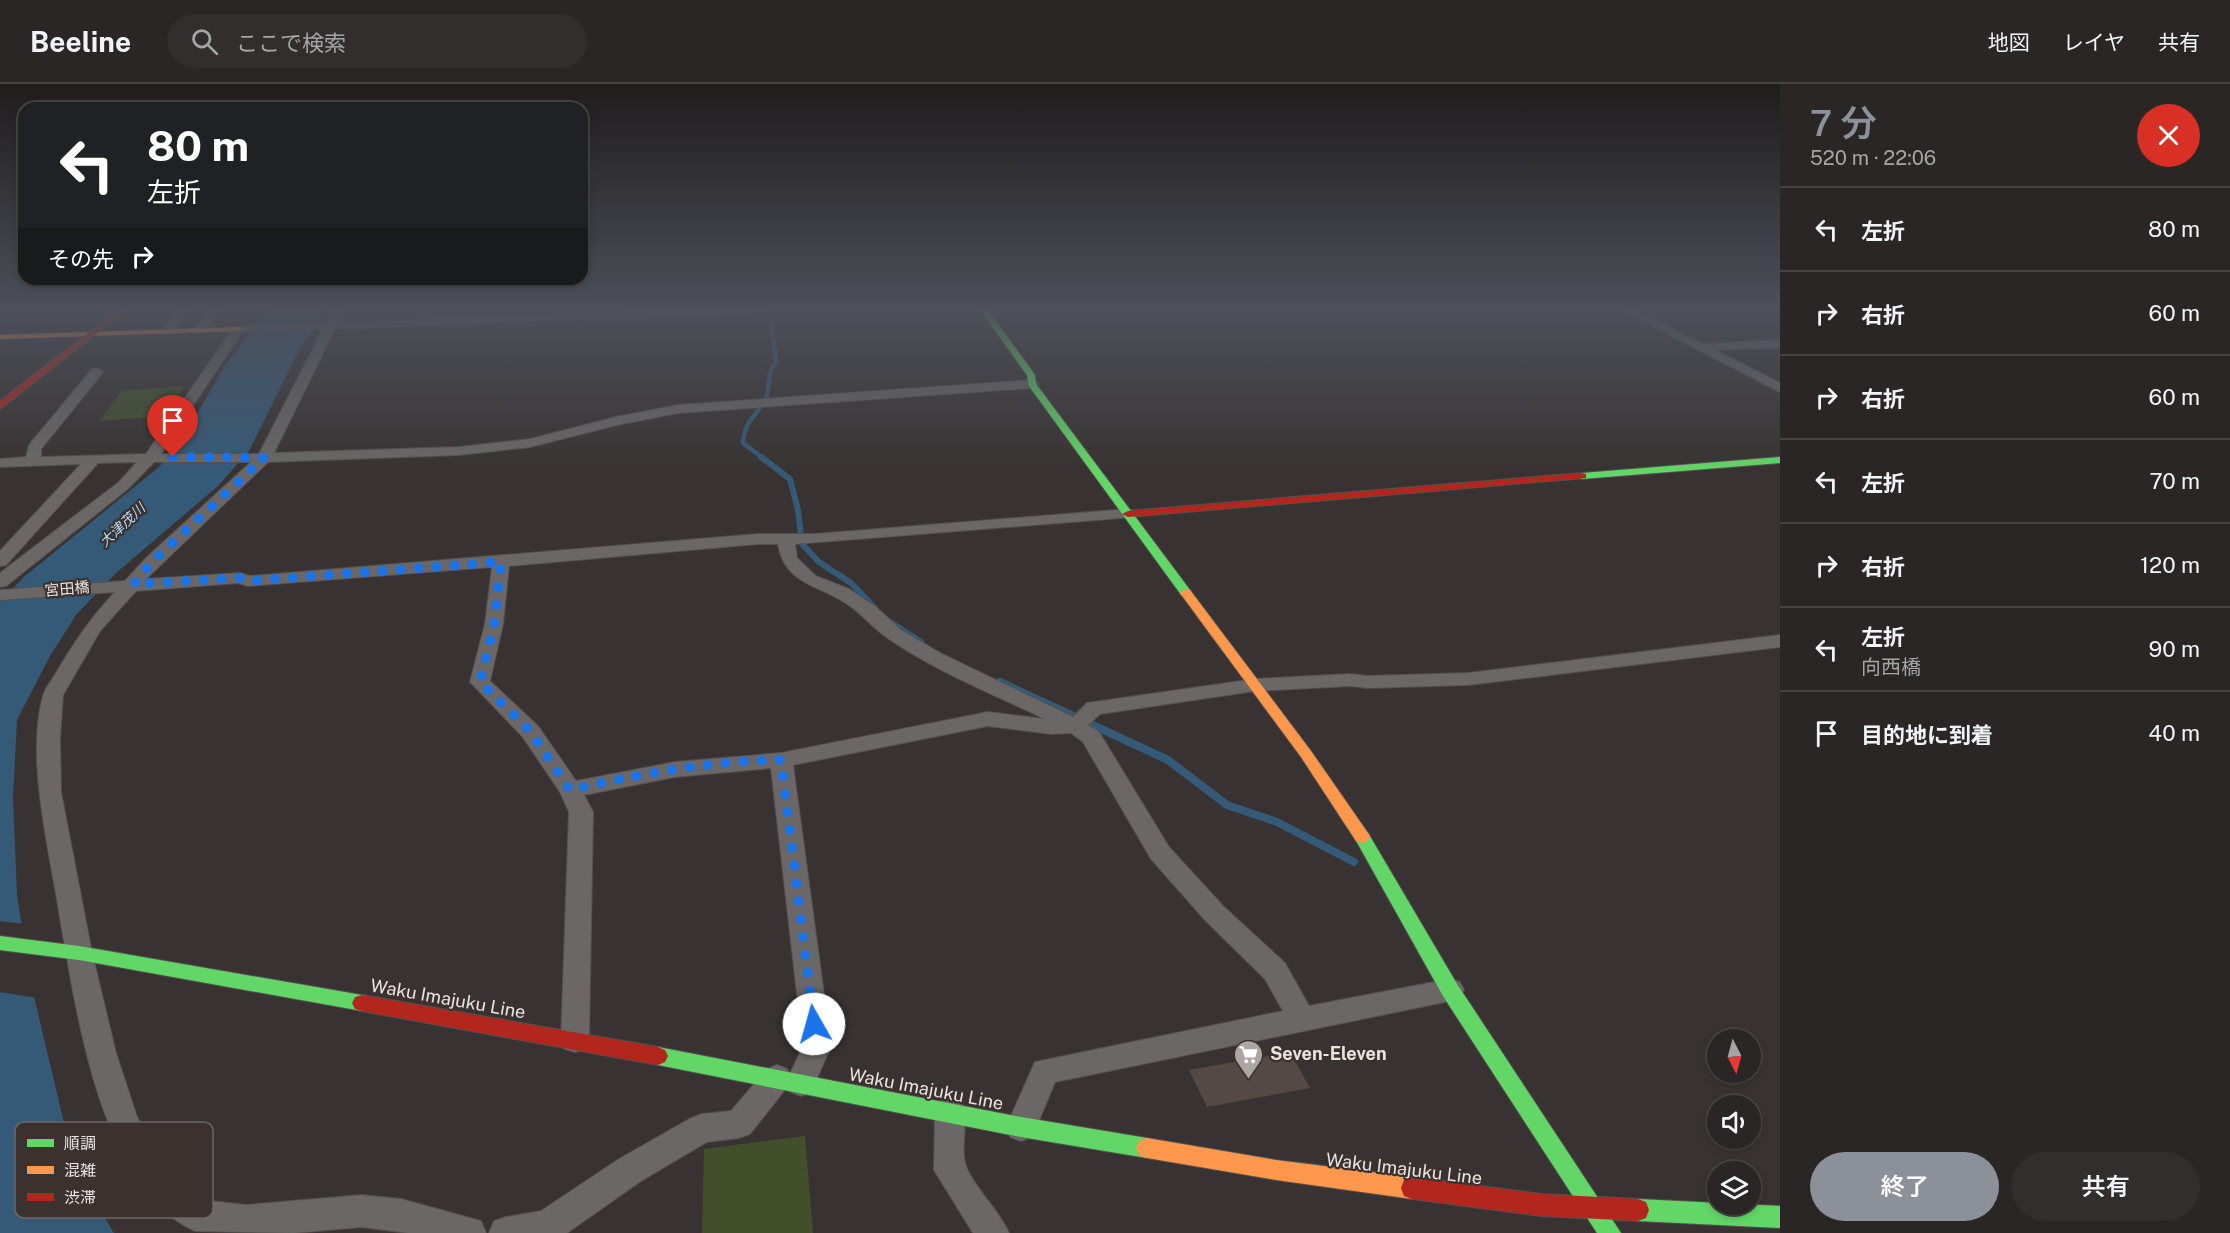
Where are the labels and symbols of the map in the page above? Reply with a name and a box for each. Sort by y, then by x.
pin [147,395,198,457]
water label: 大津茂川 [96,499,149,550]
street label: 宮田橋 [44,578,90,599]
street label: Waku Imajuku Line [369,975,527,1022]
position arrow [782,992,846,1056]
north arrow [1707,1029,1761,1083]
supermarket icon: Seven-Eleven [1233,1038,1265,1080]
place label: Seven-Eleven [1270,1043,1387,1064]
street label: Waku Imajuku Line [847,1063,1005,1114]
legend [15,1122,213,1218]
text: 順調 [64,1134,96,1153]
street label: Waku Imajuku Line [1325,1149,1483,1189]
text: 混雑 [64,1161,96,1180]
text: 渋滞 [64,1188,96,1207]

